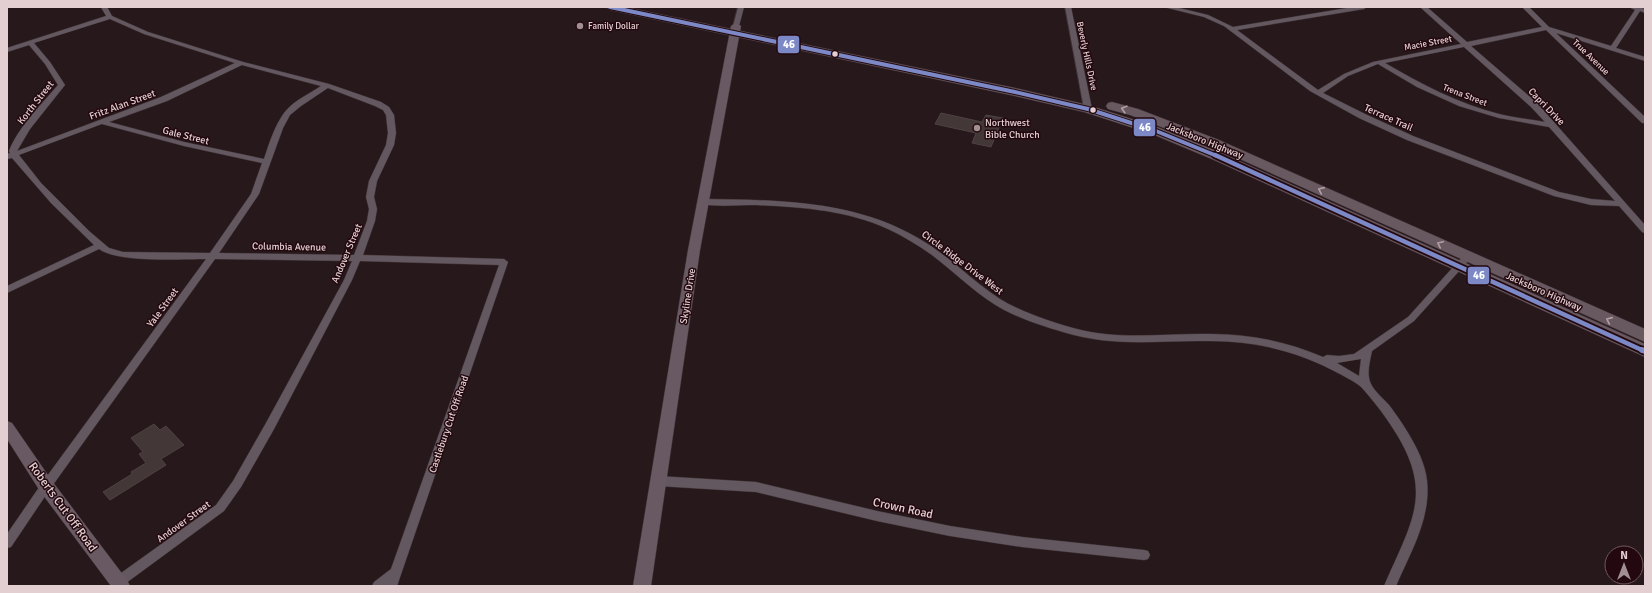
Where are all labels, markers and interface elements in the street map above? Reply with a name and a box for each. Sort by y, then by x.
marker: Family Dollar [575,21,585,31]
place label: Family Dollar [588,21,640,32]
street label: Beverly Hills Drive [1074,21,1099,92]
street label: Macie Street [1403,33,1453,54]
line badge: 46 [777,35,800,54]
street label: True Avenue [1570,37,1612,78]
text: 46 [783,38,795,51]
unlabelled marker [830,49,840,59]
street label: Korth Street [15,78,57,127]
street label: Trena Street [1441,82,1489,109]
street label: Capri Drive [1525,85,1567,128]
street label: Fritz Alan Street [88,87,158,122]
street label: Terrace Trail [1362,102,1415,134]
unlabelled marker [1088,105,1098,115]
one-way arrow [1120,105,1127,114]
place label: Northwest Bible Church [985,117,1040,141]
line badge: 46 [1133,118,1156,137]
street label: Jacksboro Highway [1165,120,1245,162]
text: 46 [1139,121,1151,134]
marker: Northwest Bible Church [972,123,982,133]
street label: Gale Street [161,124,211,148]
one-way arrow [1318,187,1326,195]
street label: Andover Street [329,221,365,285]
street label: Circle Ridge Drive West [919,228,1006,298]
street label: Columbia Avenue [252,240,326,254]
one-way arrow [1436,241,1444,249]
line badge: 46 [1467,266,1490,285]
street label: Skyline Drive [678,268,698,325]
text: 46 [1473,269,1485,282]
street label: Jacksboro Highway [1504,270,1584,314]
street label: Yale Street [145,285,181,330]
one-way arrow [1606,317,1614,325]
street label: Castlebury Cut Off Road [427,374,471,475]
street label: Roberts Cut Off Road [25,460,100,555]
street label: Crown Road [871,495,934,522]
street label: Andover Street [154,498,213,545]
north arrow [1604,545,1644,585]
text: N [1620,549,1628,562]

